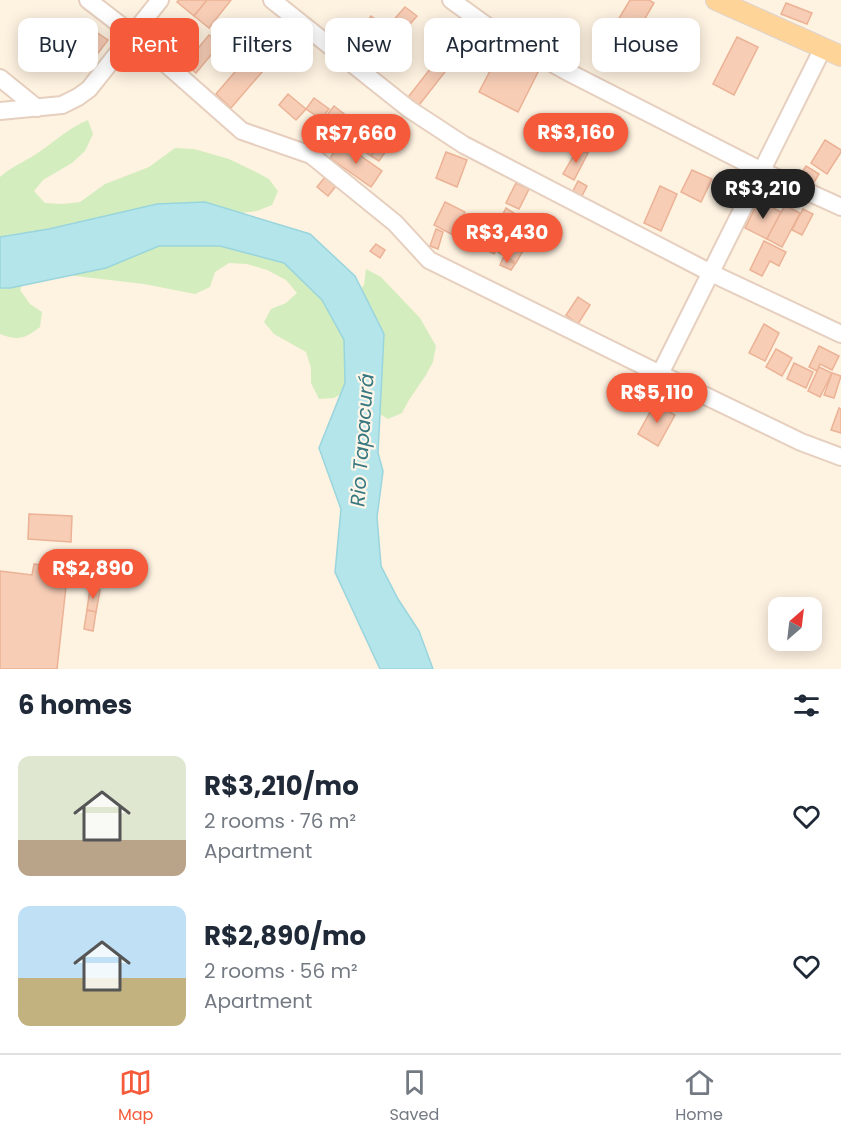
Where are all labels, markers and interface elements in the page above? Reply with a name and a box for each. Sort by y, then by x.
chip: Buy [18,18,98,72]
chip: Rent [110,18,199,72]
chip: Filters [211,18,313,72]
chip: New [325,18,412,72]
chip: Apartment [424,18,580,72]
chip: House [592,18,700,72]
pin: R$3,160 [521,113,631,164]
pin: R$7,660 [301,114,411,165]
text: R$3,160 [537,118,615,146]
text: R$7,660 [315,119,397,147]
pin: R$3,210 [708,169,818,220]
text: R$3,210 [725,174,801,202]
pin: R$3,430 [452,213,562,264]
text: R$3,430 [466,218,548,246]
water label: Rio Tapacurá [343,373,381,507]
pin: R$5,110 [602,373,712,424]
text: R$5,110 [620,378,694,406]
pin: R$2,890 [38,549,148,600]
text: R$2,890 [52,554,134,582]
north arrow [768,597,822,651]
map controls [768,597,822,651]
text: 6 homes [18,687,132,723]
icon: filters [790,689,823,722]
text: R$3,210/mo [204,768,359,804]
icon: home [66,780,138,852]
icon: heart [790,800,823,833]
text: 2 rooms · 76 m² [204,807,356,835]
text: Apartment [204,837,312,865]
text: R$2,890/mo [204,918,366,954]
icon: home [66,930,138,1002]
icon: heart [790,950,823,983]
text: 2 rooms · 56 m² [204,957,358,985]
text: Apartment [204,987,312,1015]
tab: Map [118,1066,153,1127]
tab: Saved [389,1066,439,1127]
tab: Home [675,1066,723,1127]

